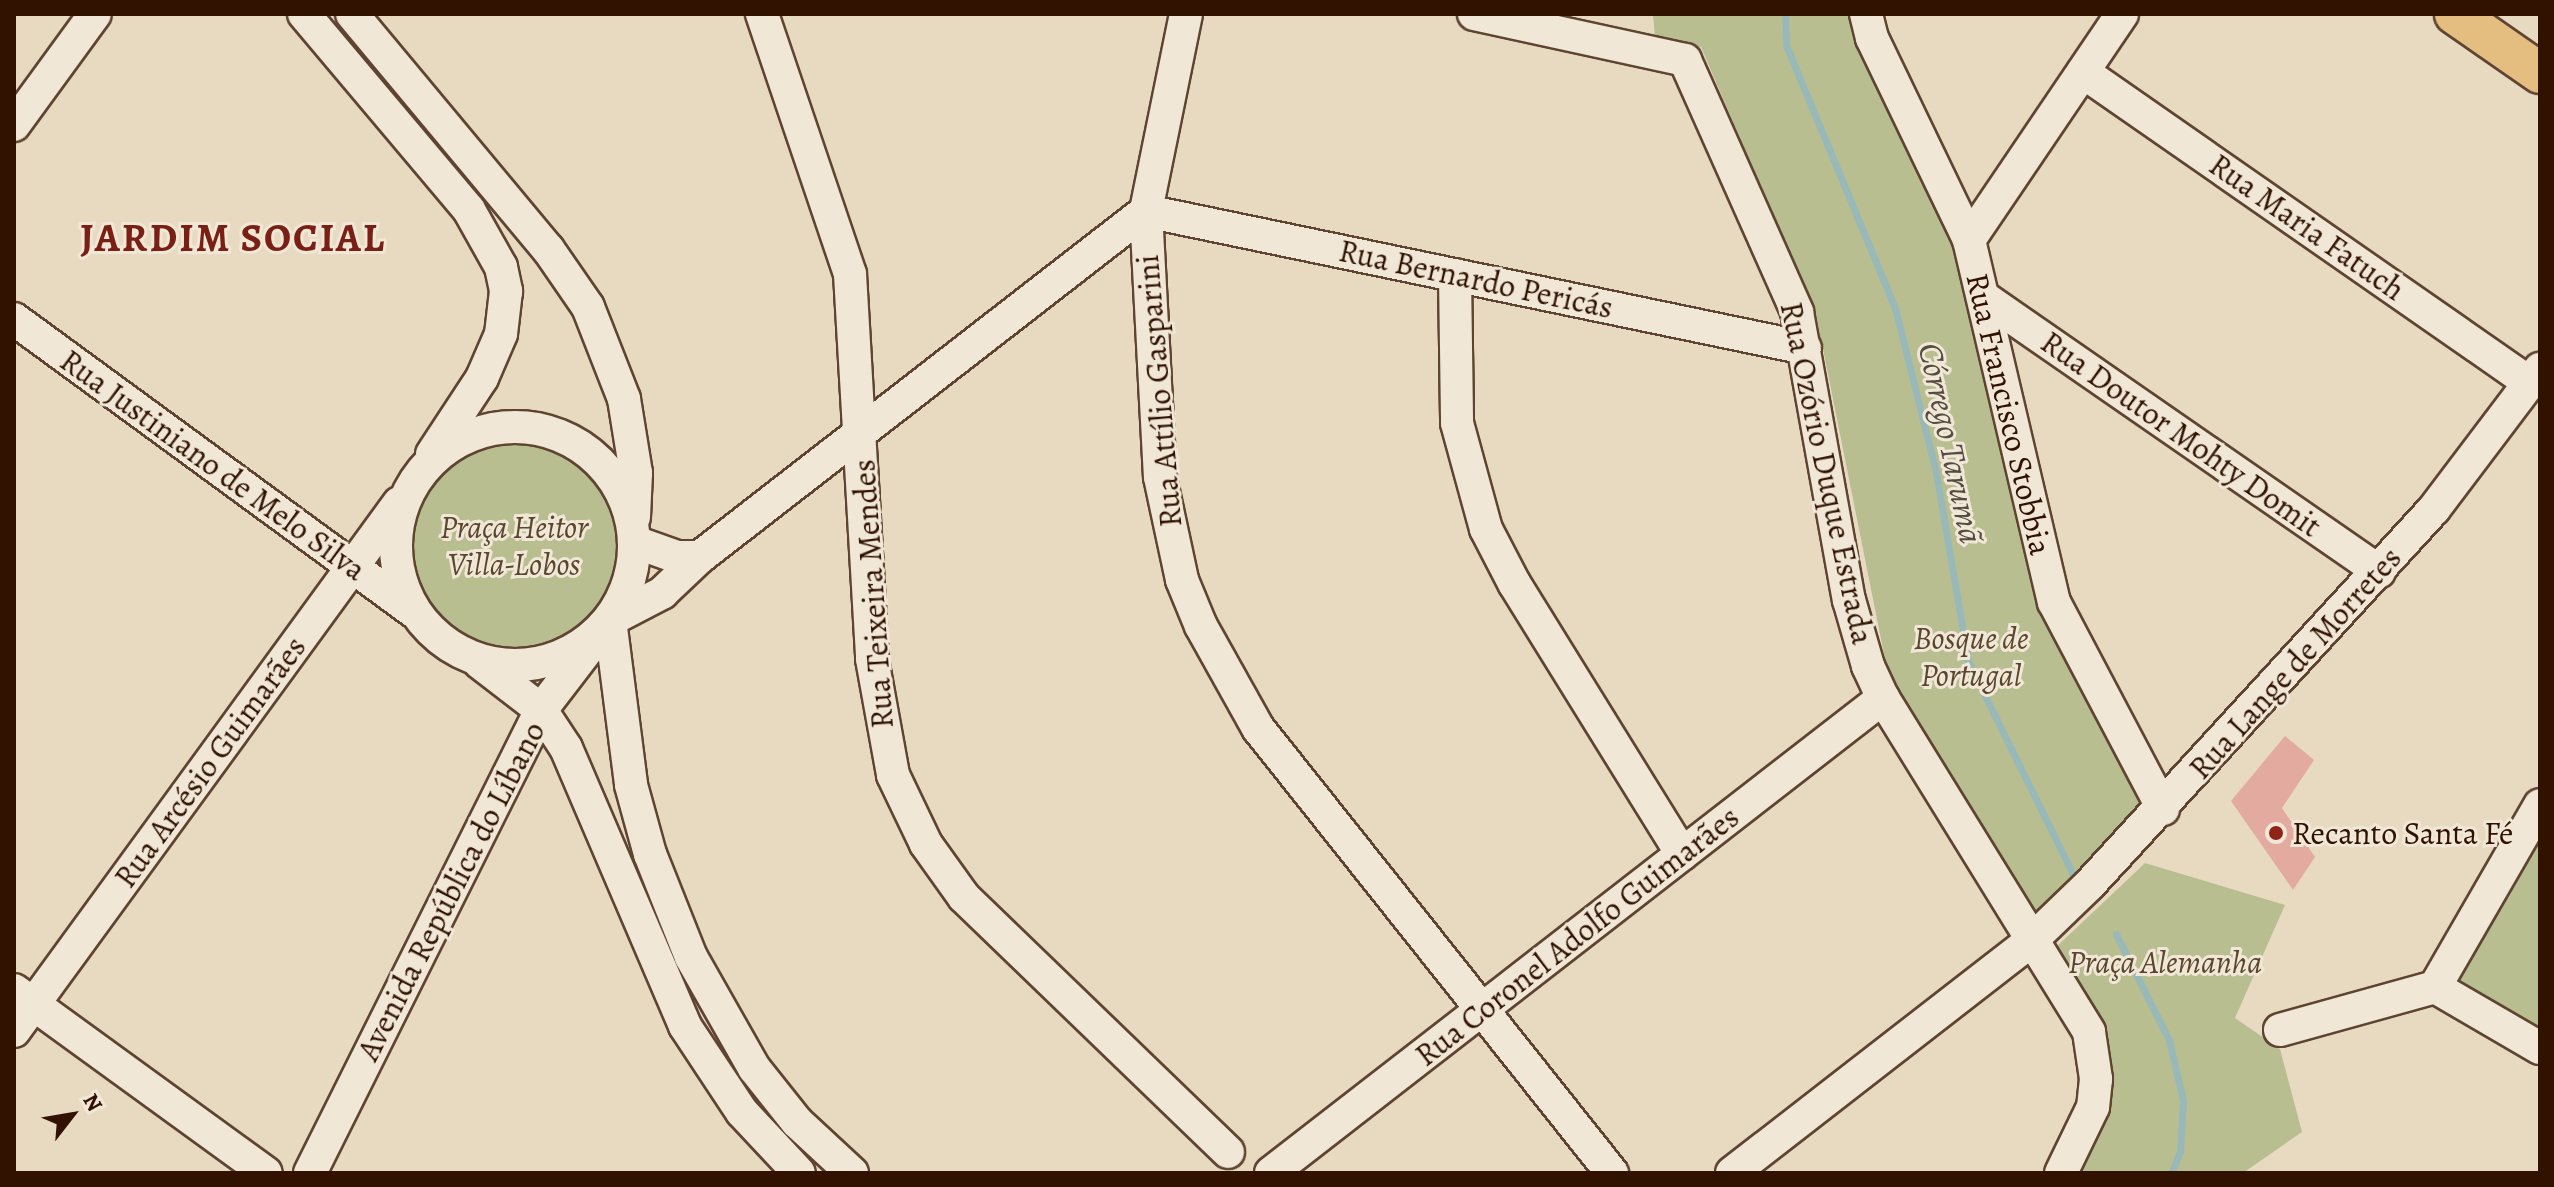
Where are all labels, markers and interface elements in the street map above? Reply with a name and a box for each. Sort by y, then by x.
street label: Rua Maria Fatuch [2202,145,2412,309]
district label: JARDIM SOCIAL [80,214,386,262]
street label: Rua Bernardo Pericás [1335,231,1617,327]
street label: Rua Attílio Gasparini [1128,253,1190,529]
street label: Rua Francisco Stobbia [1958,269,2060,559]
street label: Rua Ozório Duque Estrada [1772,298,1882,648]
street label: Rua Doutor Mohty Domit [2033,323,2329,545]
water label: Córrego Tarumã [1910,339,1992,547]
street label: Rua Justiniano de Melo Silva [53,341,373,589]
street label: Rua Teixeira Mendes [844,458,902,730]
park label: Praça Heitor Villa-Lobos [440,509,588,584]
street label: Rua Lange de Morretes [2181,539,2409,787]
park label: Bosque de Portugal [1914,620,2028,695]
street label: Rua Arcésio Guimarães [106,629,314,895]
street label: Avenida República do Líbano [349,715,553,1067]
street label: Rua Coronel Adolfo Guimarães [1407,798,1747,1074]
place label: Recanto Santa Fé [2292,814,2513,852]
marker: Recanto Santa Fé [2267,824,2285,842]
park label: Praça Alemanha [2068,943,2262,981]
north arrow [32,1075,112,1155]
text: N [76,1088,110,1117]

